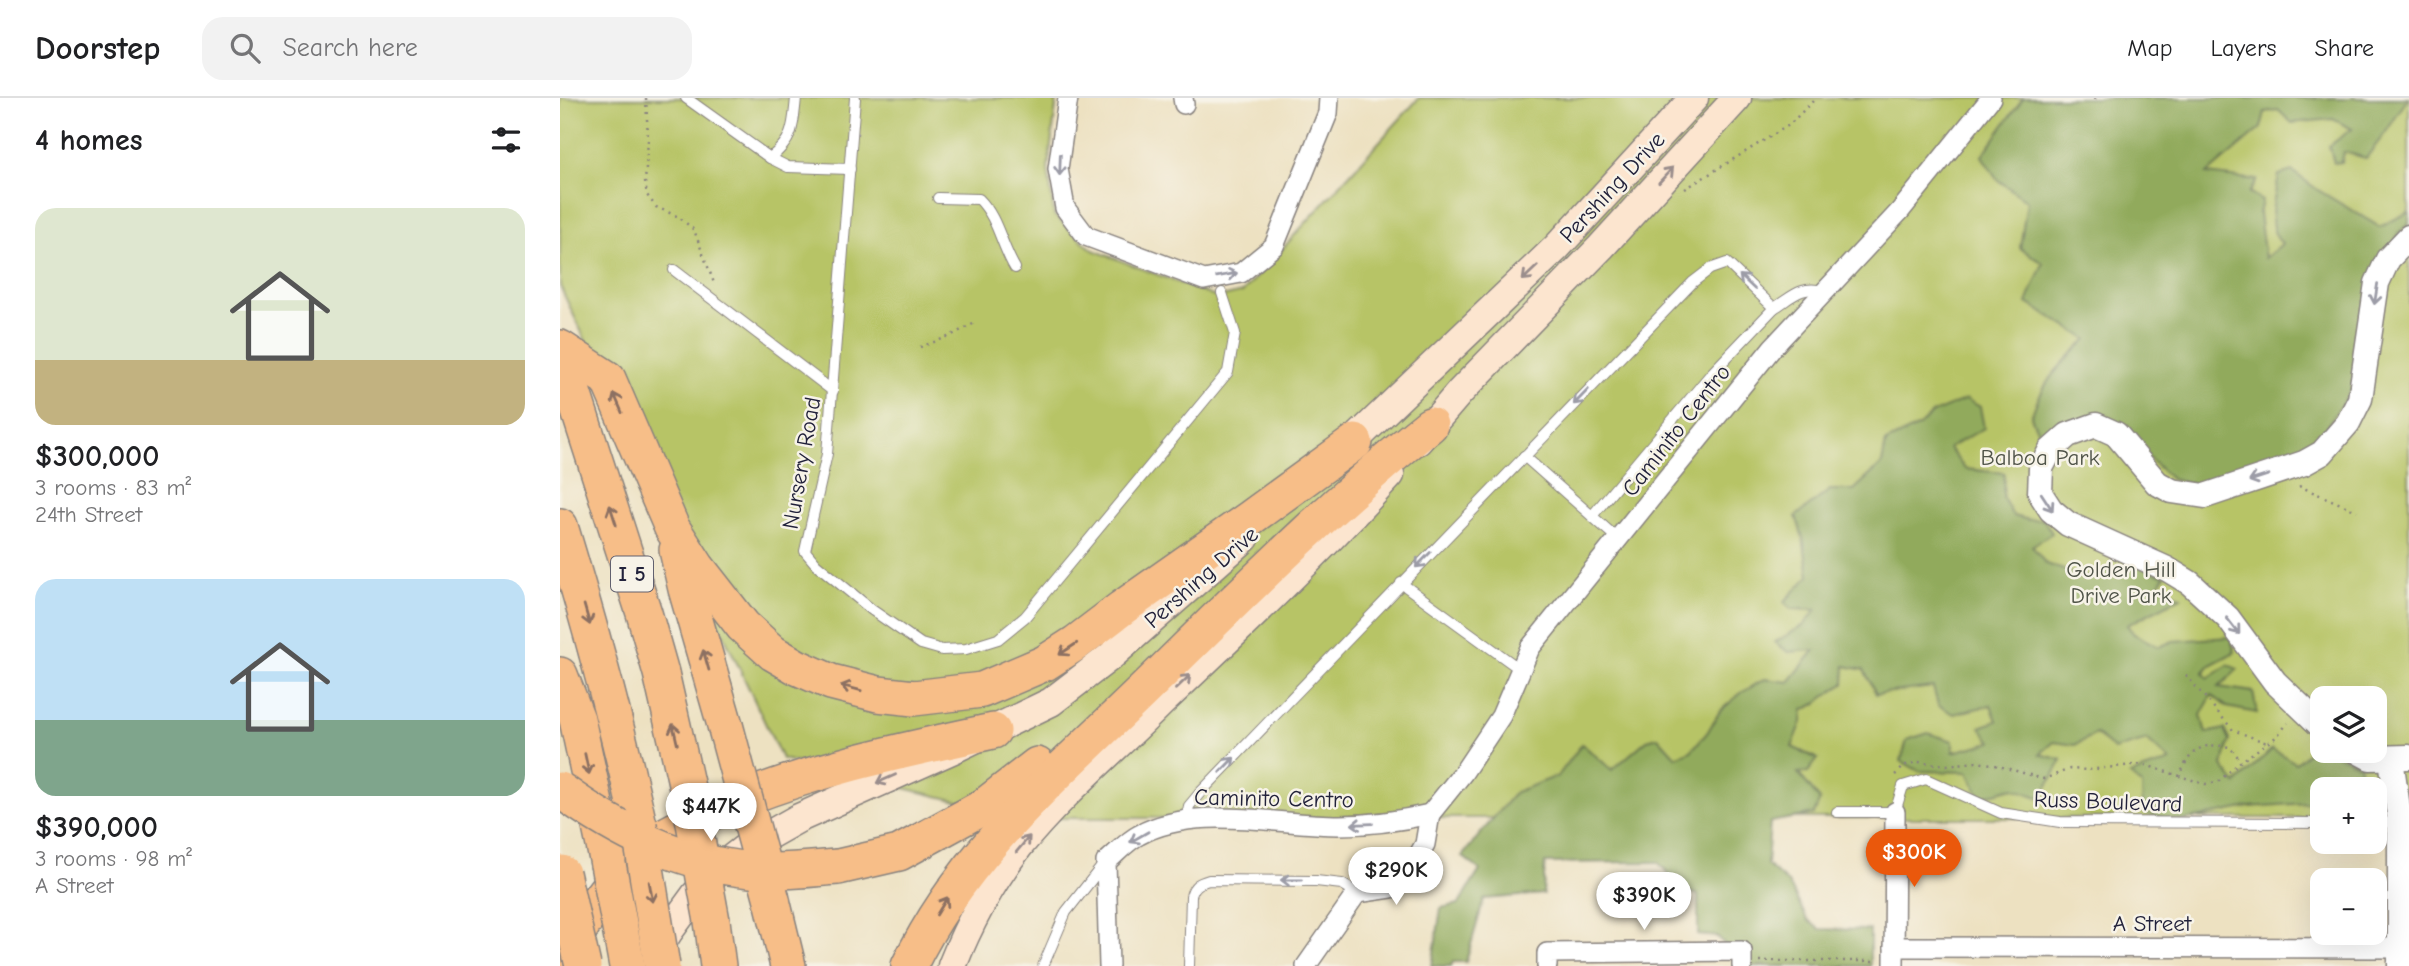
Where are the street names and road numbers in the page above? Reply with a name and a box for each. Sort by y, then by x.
street label: Pershing Drive [1554,126,1671,248]
street label: Caminito Centro [1617,359,1736,502]
street label: Nursery Road [777,395,826,531]
street label: Pershing Drive [1139,521,1264,634]
road number: I 5 [611,556,653,592]
street label: Caminito Centro [1194,784,1354,813]
street label: Russ Boulevard [2033,785,2183,818]
street label: A Street [2113,910,2193,937]

